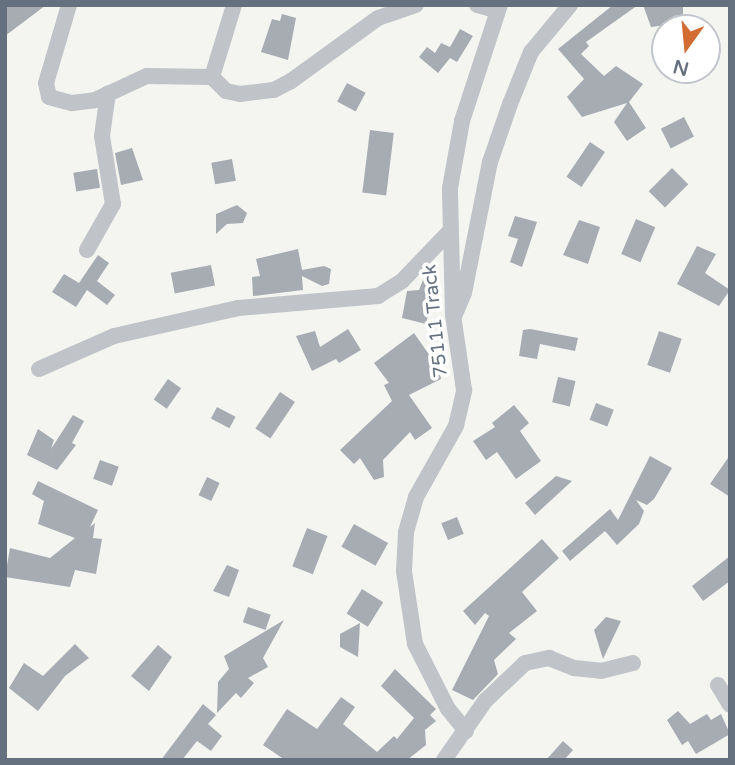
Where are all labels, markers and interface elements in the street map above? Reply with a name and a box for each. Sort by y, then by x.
north arrow [651,14,721,84]
text: N [671,55,691,80]
street label: 75111 Track [419,263,453,379]

